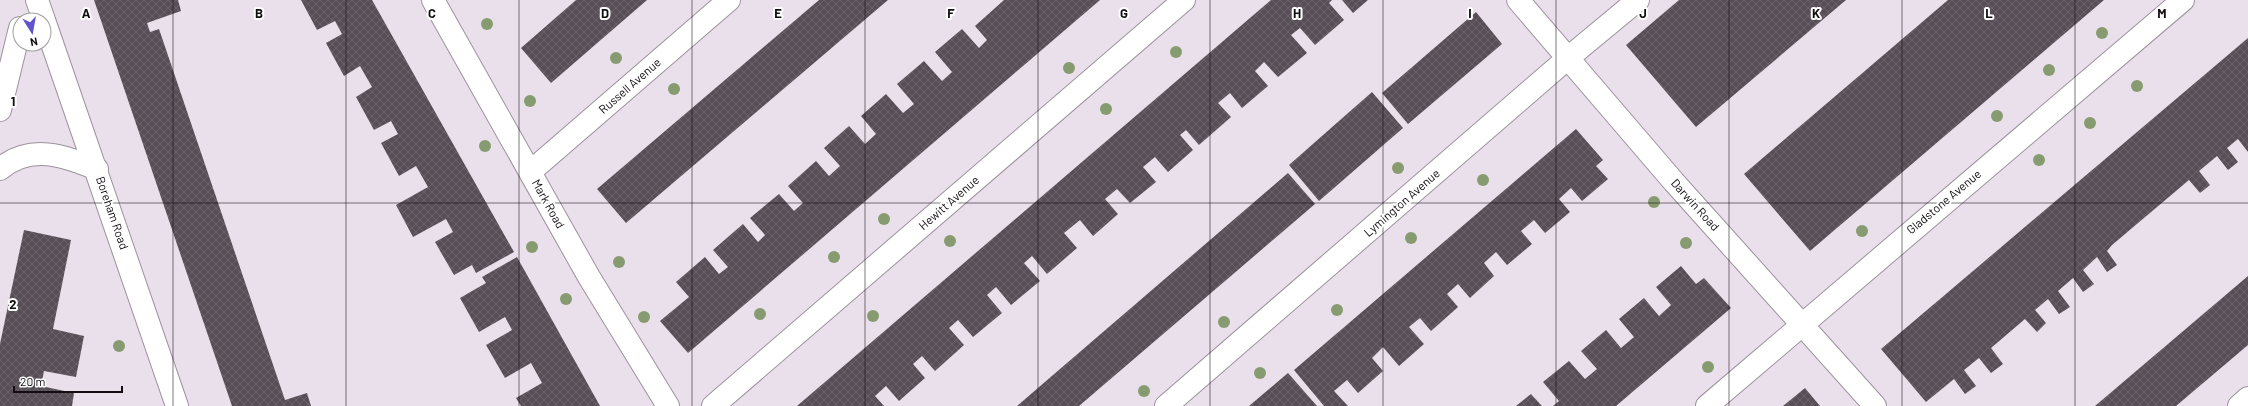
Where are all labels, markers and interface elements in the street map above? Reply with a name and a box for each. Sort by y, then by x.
text: A [82,5,91,21]
text: B [255,5,263,21]
text: C [428,5,436,21]
text: D [601,5,609,21]
text: E [774,5,782,21]
text: F [947,5,955,21]
text: G [1120,5,1128,21]
text: H [1293,5,1301,21]
text: I [1468,5,1472,21]
text: J [1639,5,1647,21]
text: K [1812,5,1820,21]
text: L [1985,5,1993,21]
text: M [2157,5,2167,21]
north arrow [12,12,52,52]
text: N [29,35,39,49]
street label: Russell Avenue [595,55,663,116]
text: 1 [11,93,15,109]
street label: Lymington Avenue [1361,166,1442,239]
street label: Gladstone Avenue [1903,166,1983,236]
street label: Hewitt Avenue [915,172,981,232]
street label: Boreham Road [94,174,132,251]
street label: Darwin Road [1669,175,1723,233]
street label: Mark Road [530,176,568,231]
text: 2 [9,296,17,312]
scale bar [14,368,122,394]
text: 20 m [20,374,46,388]

